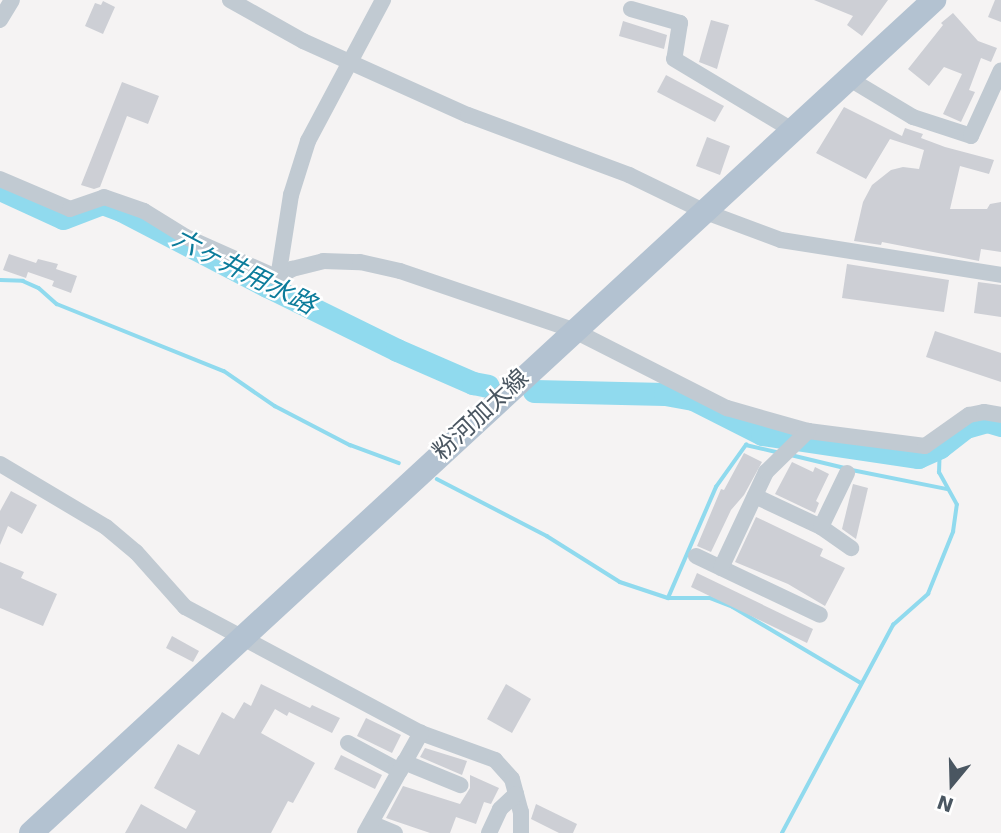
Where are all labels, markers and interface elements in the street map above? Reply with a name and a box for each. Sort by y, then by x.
water label: 六ヶ井用水路 [167,223,321,321]
street label: 粉河加太線 [427,364,535,466]
north arrow [917,749,987,819]
text: N [934,791,956,817]

